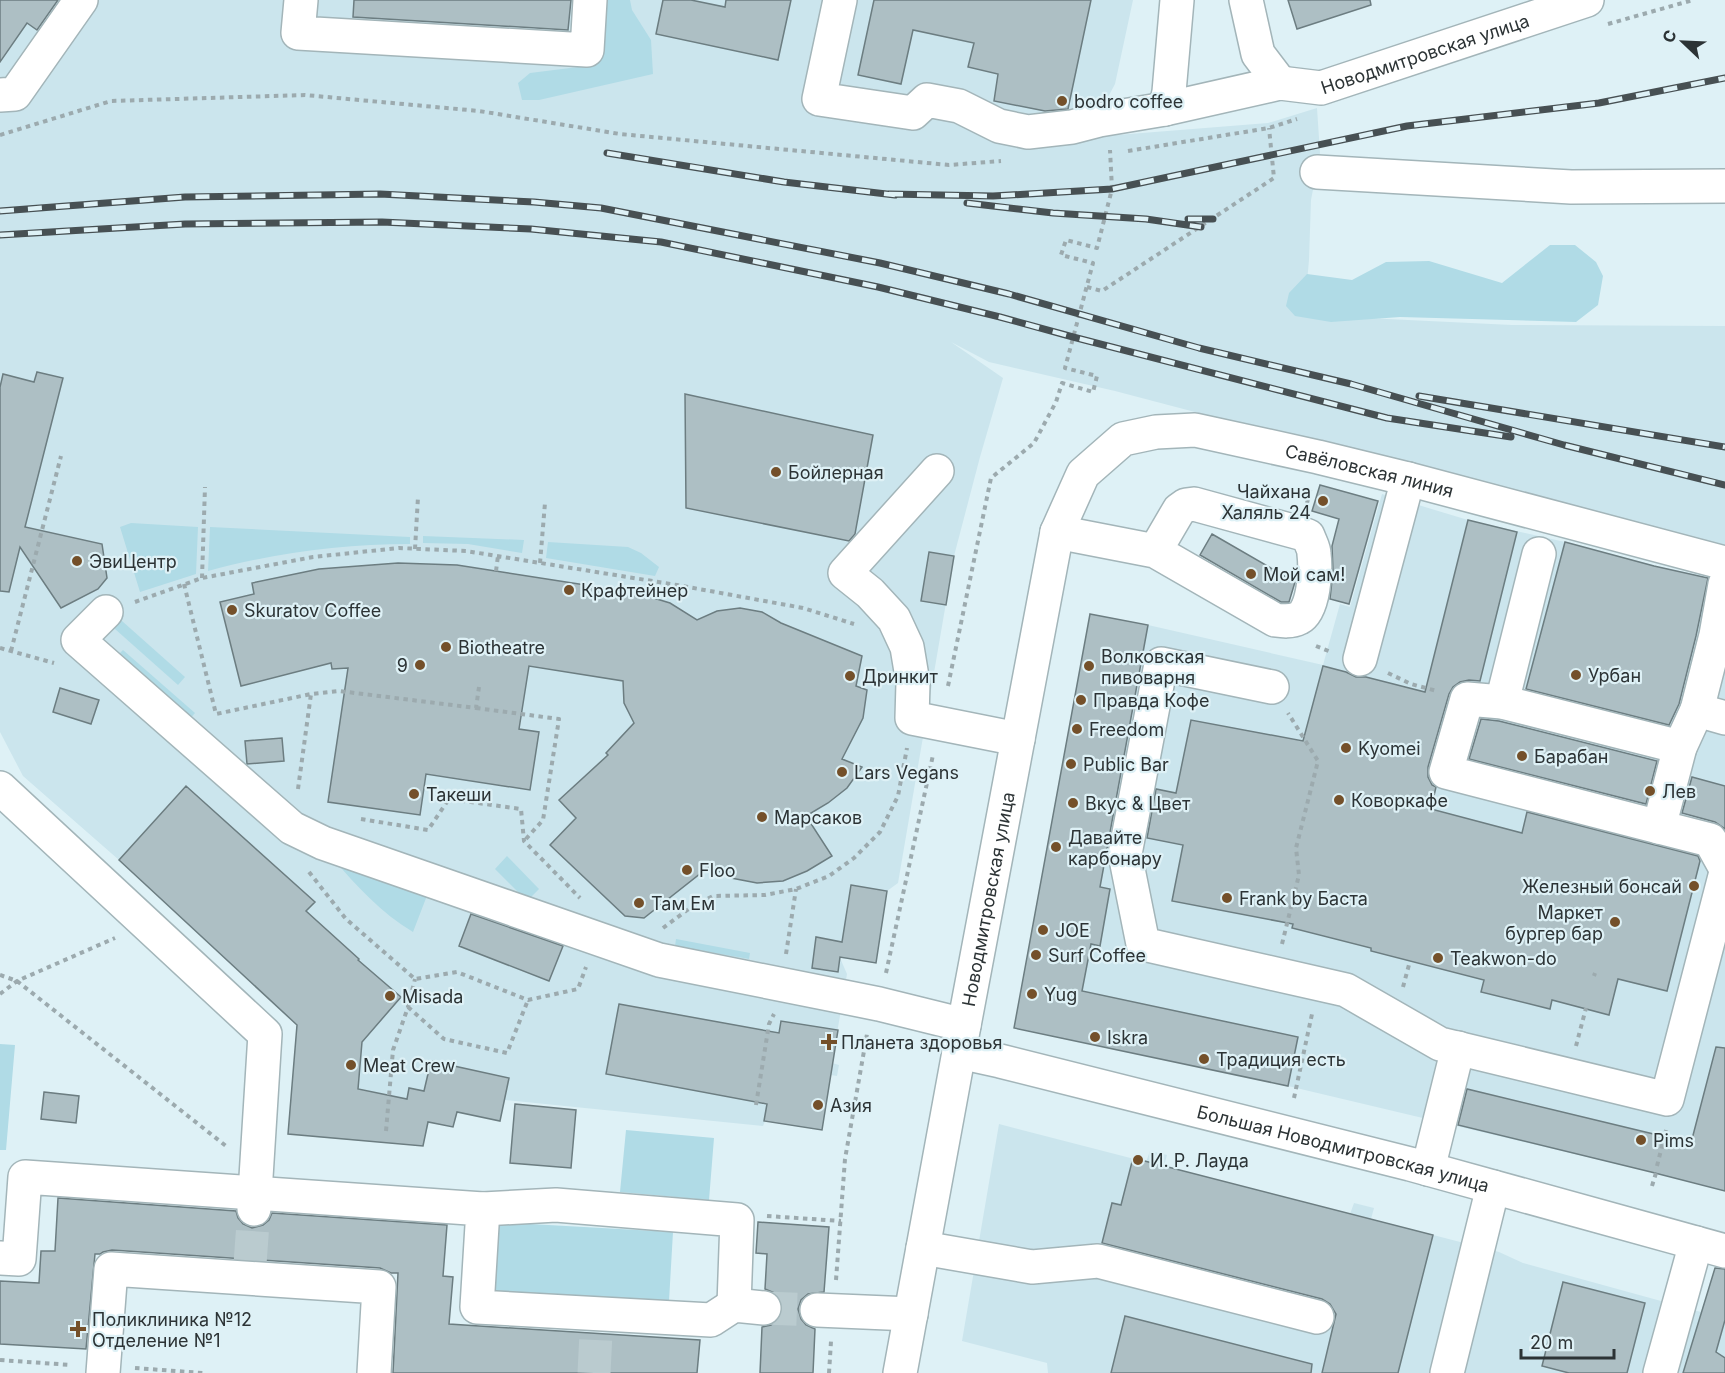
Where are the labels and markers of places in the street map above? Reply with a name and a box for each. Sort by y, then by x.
place label: bodro coffee [1074,91,1183,112]
marker: bodro coffee [1055,94,1069,108]
place label: Бойлерная [788,462,884,483]
marker: Бойлерная [769,465,783,479]
place label: Чайхана Халяль 24 [1222,481,1311,523]
marker: Чайхана Халяль 24 [1316,494,1330,508]
place label: ЭвиЦентр [89,551,177,572]
marker: ЭвиЦентр [70,554,84,568]
place label: Мой сам! [1263,564,1345,585]
marker: Мой сам! [1244,567,1258,581]
place label: Крафтейнер [581,580,688,601]
marker: Крафтейнер [562,583,576,597]
place label: Skuratov Coffee [244,600,381,621]
marker: Skuratov Coffee [225,603,239,617]
place label: Biotheatre [458,637,545,658]
marker: Biotheatre [439,640,453,654]
place label: Волковская пивоварня [1101,646,1204,688]
place label: 9 [397,655,408,676]
marker: 9 [413,658,427,672]
marker: Волковская пивоварня [1082,659,1096,673]
place label: Урбан [1588,665,1641,686]
place label: Дринкит [862,666,938,687]
marker: Урбан [1569,668,1583,682]
marker: Дринкит [843,669,857,683]
place label: Правда Кофе [1093,690,1209,711]
marker: Правда Кофе [1074,693,1088,707]
place label: Freedom [1089,719,1164,740]
marker: Freedom [1070,722,1084,736]
place label: Kyomei [1358,738,1421,759]
marker: Kyomei [1339,741,1353,755]
place label: Барабан [1534,746,1608,767]
marker: Барабан [1515,749,1529,763]
place label: Public Bar [1083,754,1169,775]
marker: Public Bar [1064,757,1078,771]
place label: Lars Vegans [854,762,959,783]
marker: Lars Vegans [835,765,849,779]
place label: Лев [1662,781,1696,802]
place label: Такеши [426,784,492,805]
marker: Лев [1643,784,1657,798]
marker: Такеши [407,787,421,801]
place label: Коворкафе [1351,790,1448,811]
place label: Вкус & Цвет [1085,793,1191,814]
marker: Коворкафе [1332,793,1346,807]
marker: Вкус & Цвет [1066,796,1080,810]
place label: Марсаков [774,807,862,828]
marker: Марсаков [755,810,769,824]
place label: Давайте карбонару [1068,827,1162,869]
marker: Давайте карбонару [1049,840,1063,854]
place label: Floo [699,860,736,881]
marker: Floo [680,863,694,877]
place label: Железный бонсай [1522,876,1682,897]
marker: Железный бонсай [1687,879,1701,893]
place label: Frank by Баста [1239,888,1368,909]
marker: Frank by Баста [1220,891,1234,905]
place label: Там Ем [651,893,715,914]
marker: Там Ем [632,896,646,910]
place label: Маркет бургер бар [1505,902,1604,944]
marker: Маркет бургер бар [1608,915,1622,929]
place label: JOE [1055,920,1090,941]
marker: JOE [1036,923,1050,937]
place label: Surf Coffee [1048,945,1146,966]
marker: Surf Coffee [1029,948,1043,962]
place label: Teakwon-do [1450,948,1557,969]
marker: Teakwon-do [1431,951,1445,965]
place label: Yug [1044,984,1077,1005]
place label: Misada [402,986,463,1007]
marker: Yug [1025,987,1039,1001]
marker: Misada [383,989,397,1003]
place label: Iskra [1107,1027,1148,1048]
marker: Iskra [1088,1030,1102,1044]
place label: Планета здоровья [841,1032,1003,1053]
marker: Планета здоровья [822,1035,836,1049]
place label: Традиция есть [1216,1049,1346,1070]
marker: Традиция есть [1197,1052,1211,1066]
place label: Meat Crew [363,1055,456,1076]
marker: Meat Crew [344,1058,358,1072]
place label: Азия [830,1095,872,1116]
marker: Азия [811,1098,825,1112]
place label: Pims [1653,1130,1694,1151]
marker: Pims [1634,1133,1648,1147]
place label: И. Р. Лауда [1150,1150,1249,1171]
marker: И. Р. Лауда [1131,1153,1145,1167]
place label: Поликлиника №12 Отделение №1 [92,1309,252,1351]
marker: Поликлиника №12 Отделение №1 [69,1320,87,1338]

